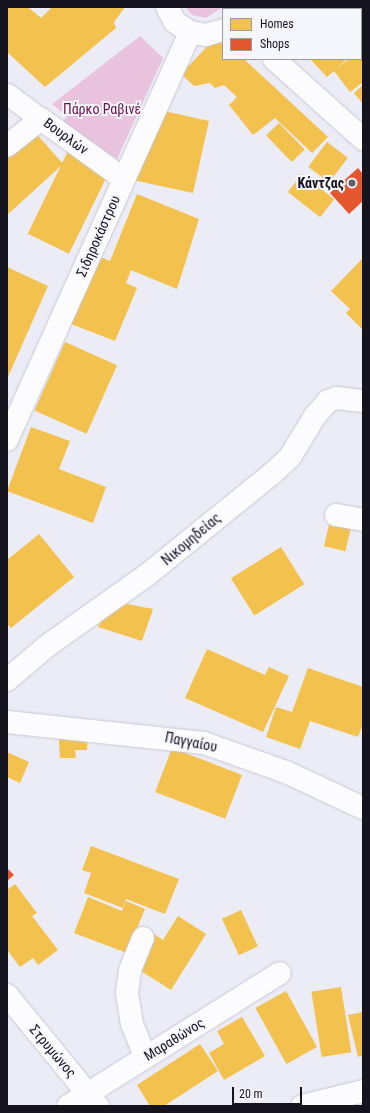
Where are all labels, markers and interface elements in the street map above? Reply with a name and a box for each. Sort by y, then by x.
legend [222,8,362,60]
text: Homes [260,17,294,31]
text: Shops [260,37,289,51]
park label: Πάρκο Ραβινέ [63,101,141,117]
street label: Βουρλών [40,114,92,158]
place label: Κάντζας [298,175,344,191]
marker: Κάντζας [347,178,357,188]
street label: Σιδηροκάστρου [73,193,123,279]
street label: Νικομηδείας [158,509,224,569]
street label: Παγγαίου [163,729,219,755]
street label: Μαραθώνος [141,1014,207,1064]
street label: Στρυμώνος [26,1021,80,1081]
scale bar [234,1079,304,1105]
text: 20 m [239,1087,263,1101]

